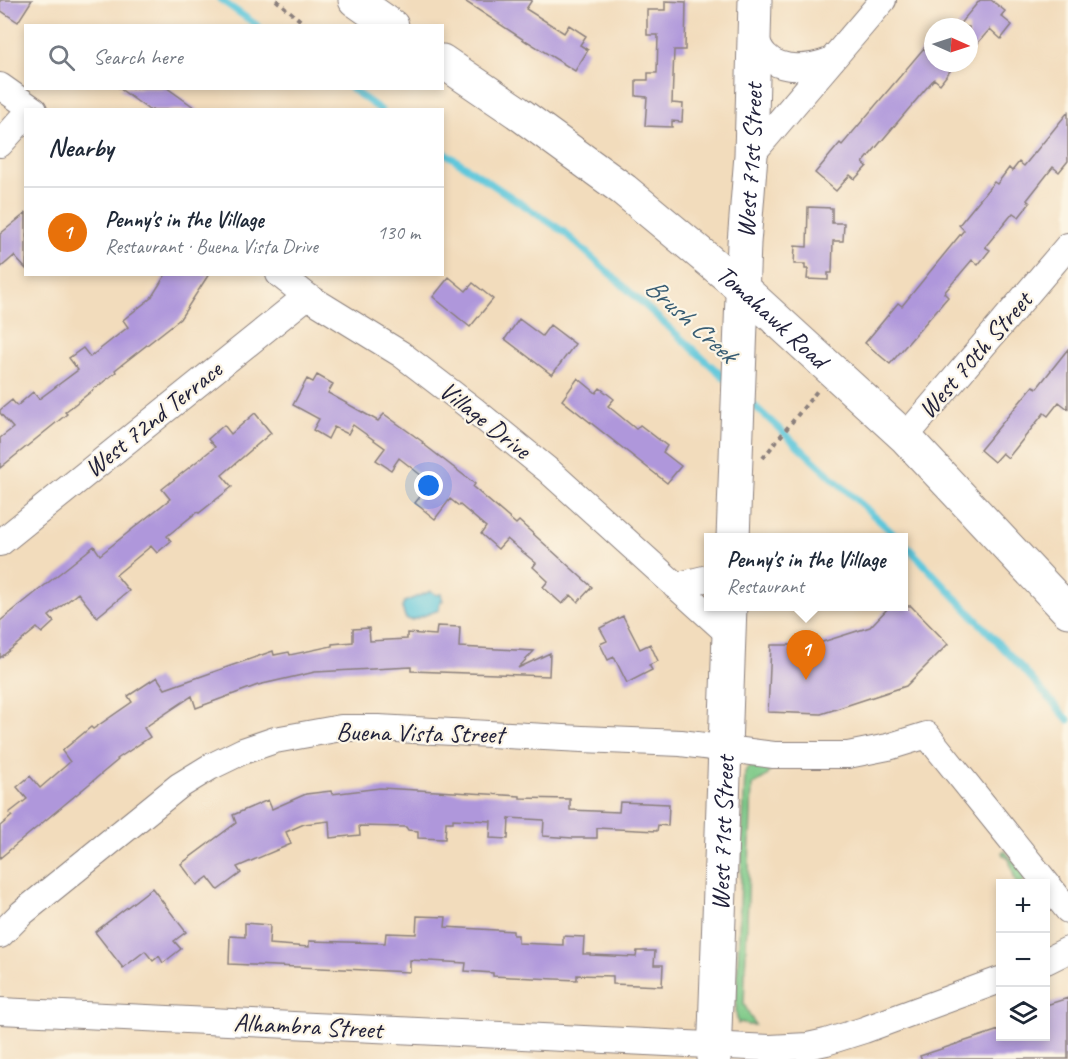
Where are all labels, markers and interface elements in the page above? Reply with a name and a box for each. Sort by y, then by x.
north arrow [924,18,978,72]
search box [24,24,444,90]
icon: search [45,41,78,74]
text: Search here [93,43,183,71]
street label: West 71st Street [728,80,769,239]
text: Nearby [48,131,113,164]
text: Penny's in the Village [105,206,264,234]
text: 1 [63,220,72,245]
text: 130 m [377,220,420,245]
text: Restaurant · Buena Vista Drive [105,234,318,259]
street label: Tomahawk Road [710,257,838,378]
water label: Brush Creek [638,270,747,373]
street label: West 70th Street [911,283,1041,425]
street label: West 72nd Terrace [78,352,230,485]
street label: Village Drive [432,374,539,467]
your location [414,471,443,500]
popup [704,533,908,611]
text: Penny's in the Village [727,546,885,574]
text: Restaurant [727,574,804,599]
pin: 1 [786,630,826,680]
street label: Buena Vista Street [336,715,507,751]
street label: West 71st Street [703,753,741,911]
map controls [996,879,1050,1041]
button: + [996,879,1050,933]
button: − [996,933,1050,987]
button: layers [996,987,1050,1041]
street label: Alhambra Street [233,1006,385,1046]

